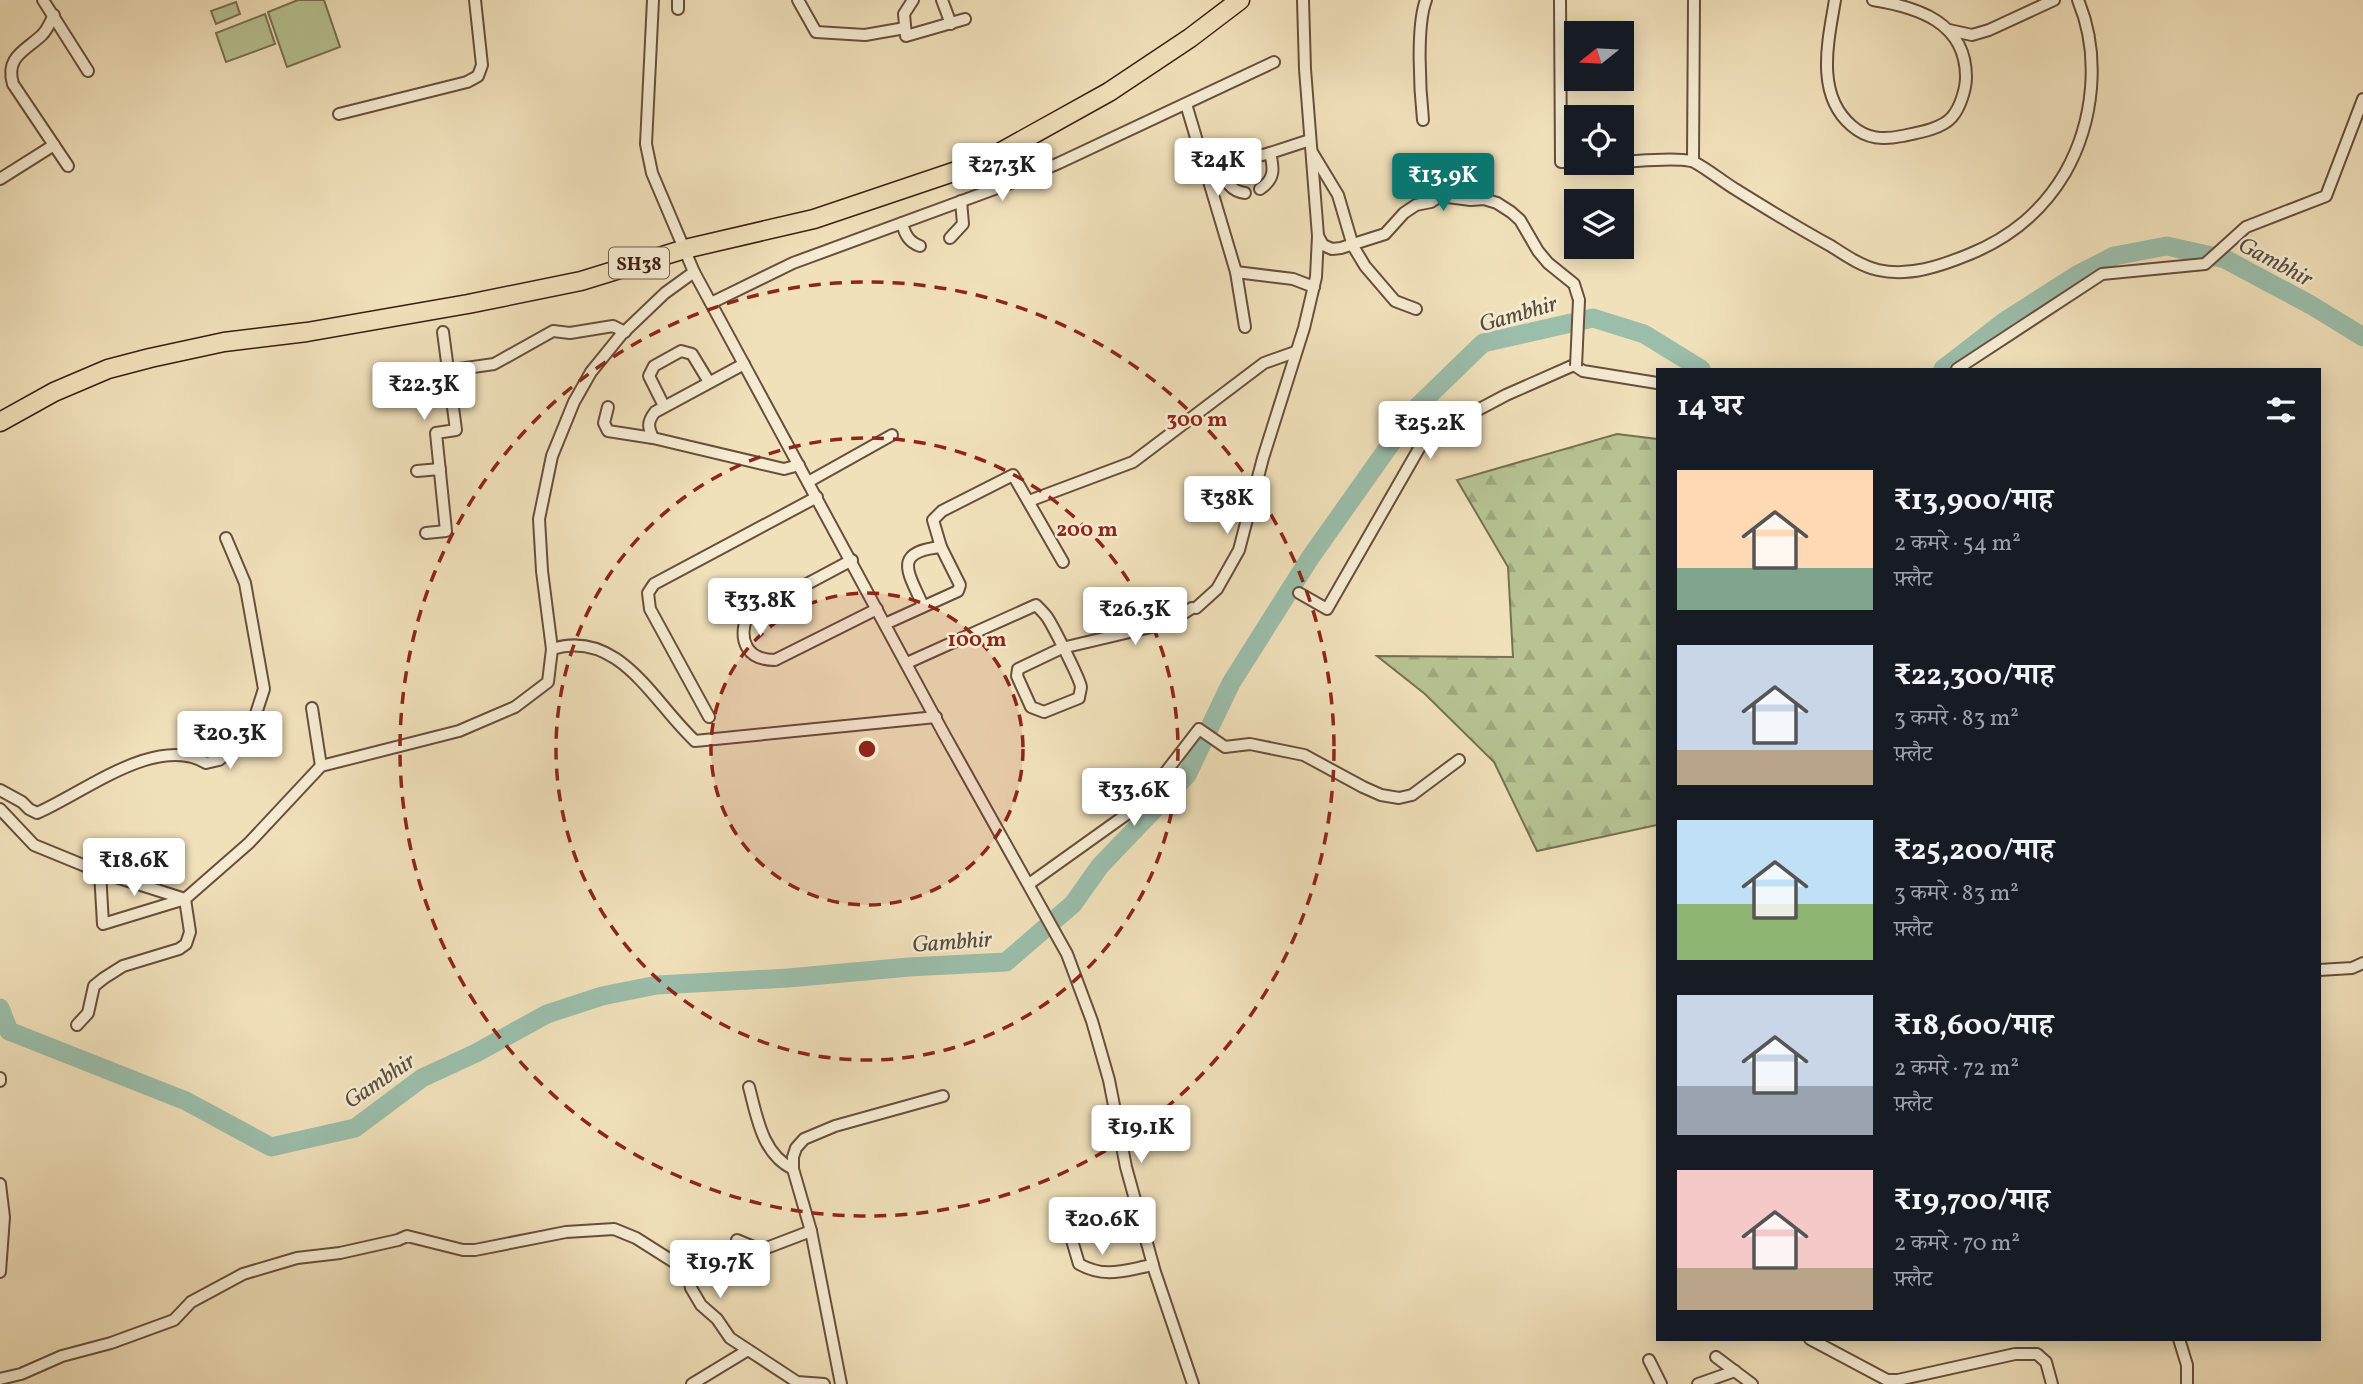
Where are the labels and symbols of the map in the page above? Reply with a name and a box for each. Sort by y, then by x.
north arrow [1564,21,1634,91]
pin: ₹24K [1177,138,1259,198]
pin: ₹27.3K [945,144,1059,203]
pin: ₹13.9K [1386,154,1500,213]
water label: Gambhir [2232,230,2318,296]
road number: SH38 [609,247,669,278]
water label: Gambhir [1475,288,1562,341]
pin: ₹22.3K [367,362,481,422]
pin: ₹25.2K [1373,402,1487,461]
text: 300 m [1167,406,1227,435]
pin: ₹38K [1186,476,1268,536]
text: 200 m [1056,516,1118,545]
pin: ₹33.8K [703,578,817,638]
pin: ₹26.3K [1078,588,1192,647]
text: 100 m [947,626,1007,655]
pin: ₹20.3K [173,712,287,771]
centre of rings [855,737,879,761]
pin: ₹33.6K [1077,768,1191,828]
pin: ₹18.6K [77,838,191,898]
water label: Gambhir [911,924,994,962]
water label: Gambhir [338,1046,423,1117]
pin: ₹19.1K [1084,1106,1198,1165]
pin: ₹20.6K [1045,1198,1159,1257]
pin: ₹19.7K [663,1240,777,1300]

